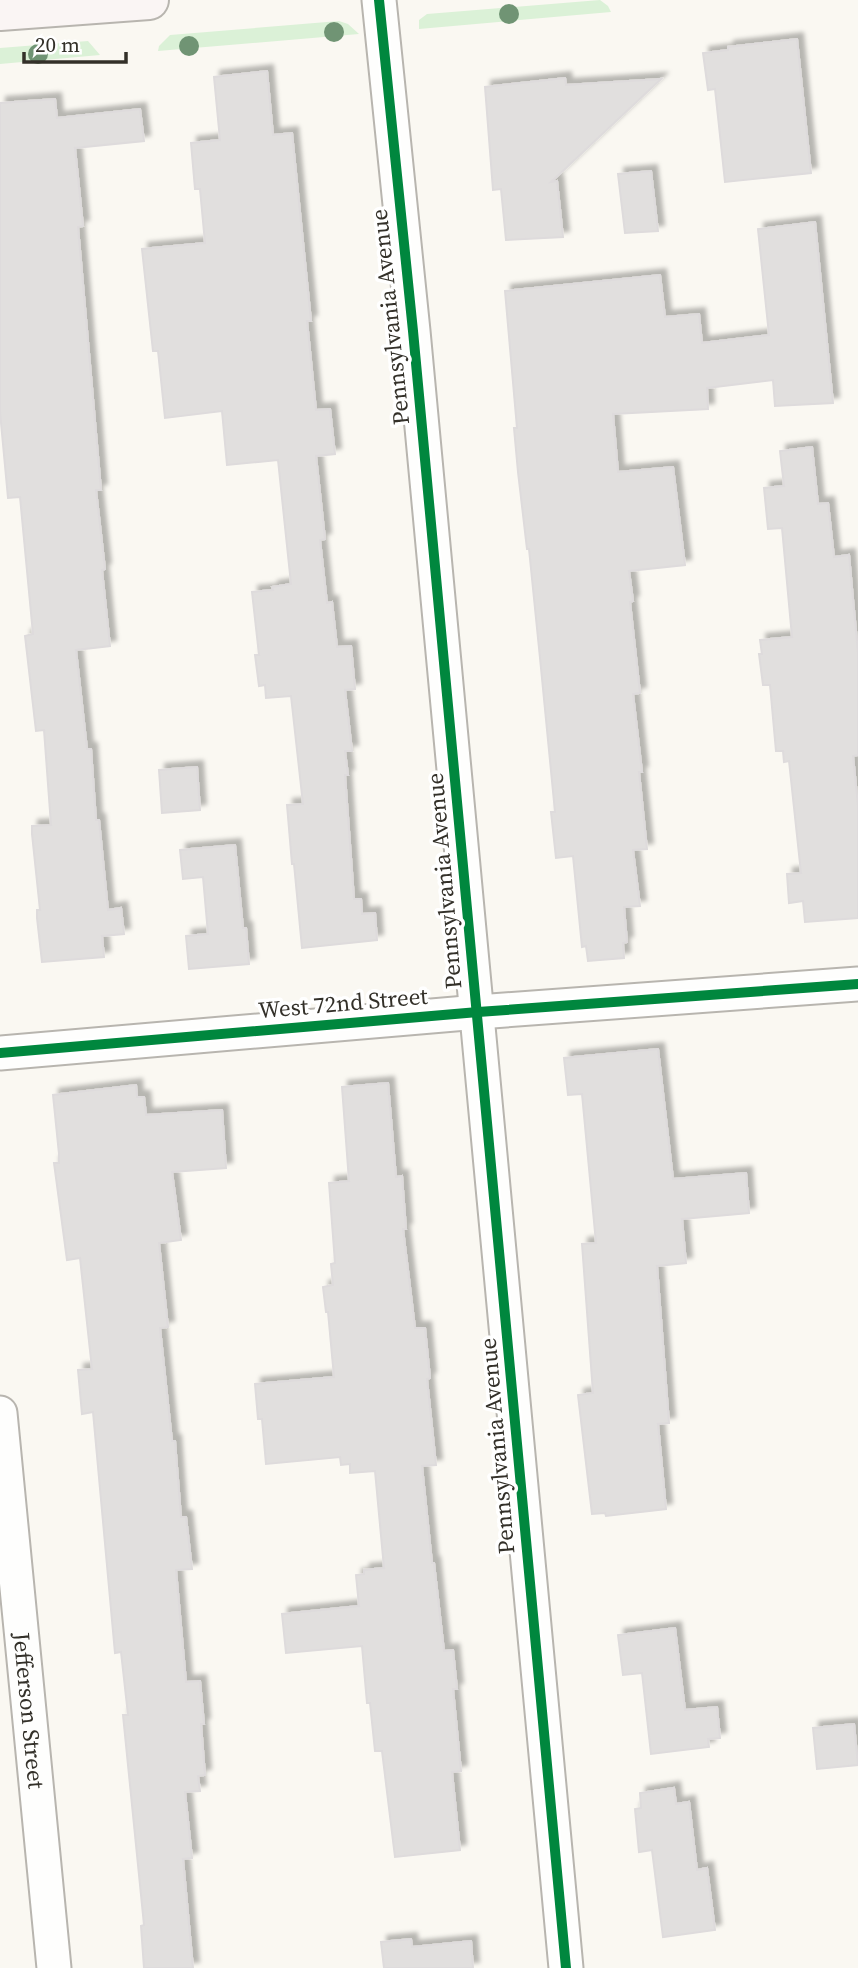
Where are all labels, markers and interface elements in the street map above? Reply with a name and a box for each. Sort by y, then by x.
scale bar [24,21,126,65]
text: 20 m [35,30,80,59]
street label: Pennsylvania Avenue [363,208,417,426]
street label: Pennsylvania Avenue [419,772,469,990]
street label: West 72nd Street [257,980,430,1026]
street label: Pennsylvania Avenue [472,1337,522,1555]
street label: Jefferson Street [5,1630,53,1791]

